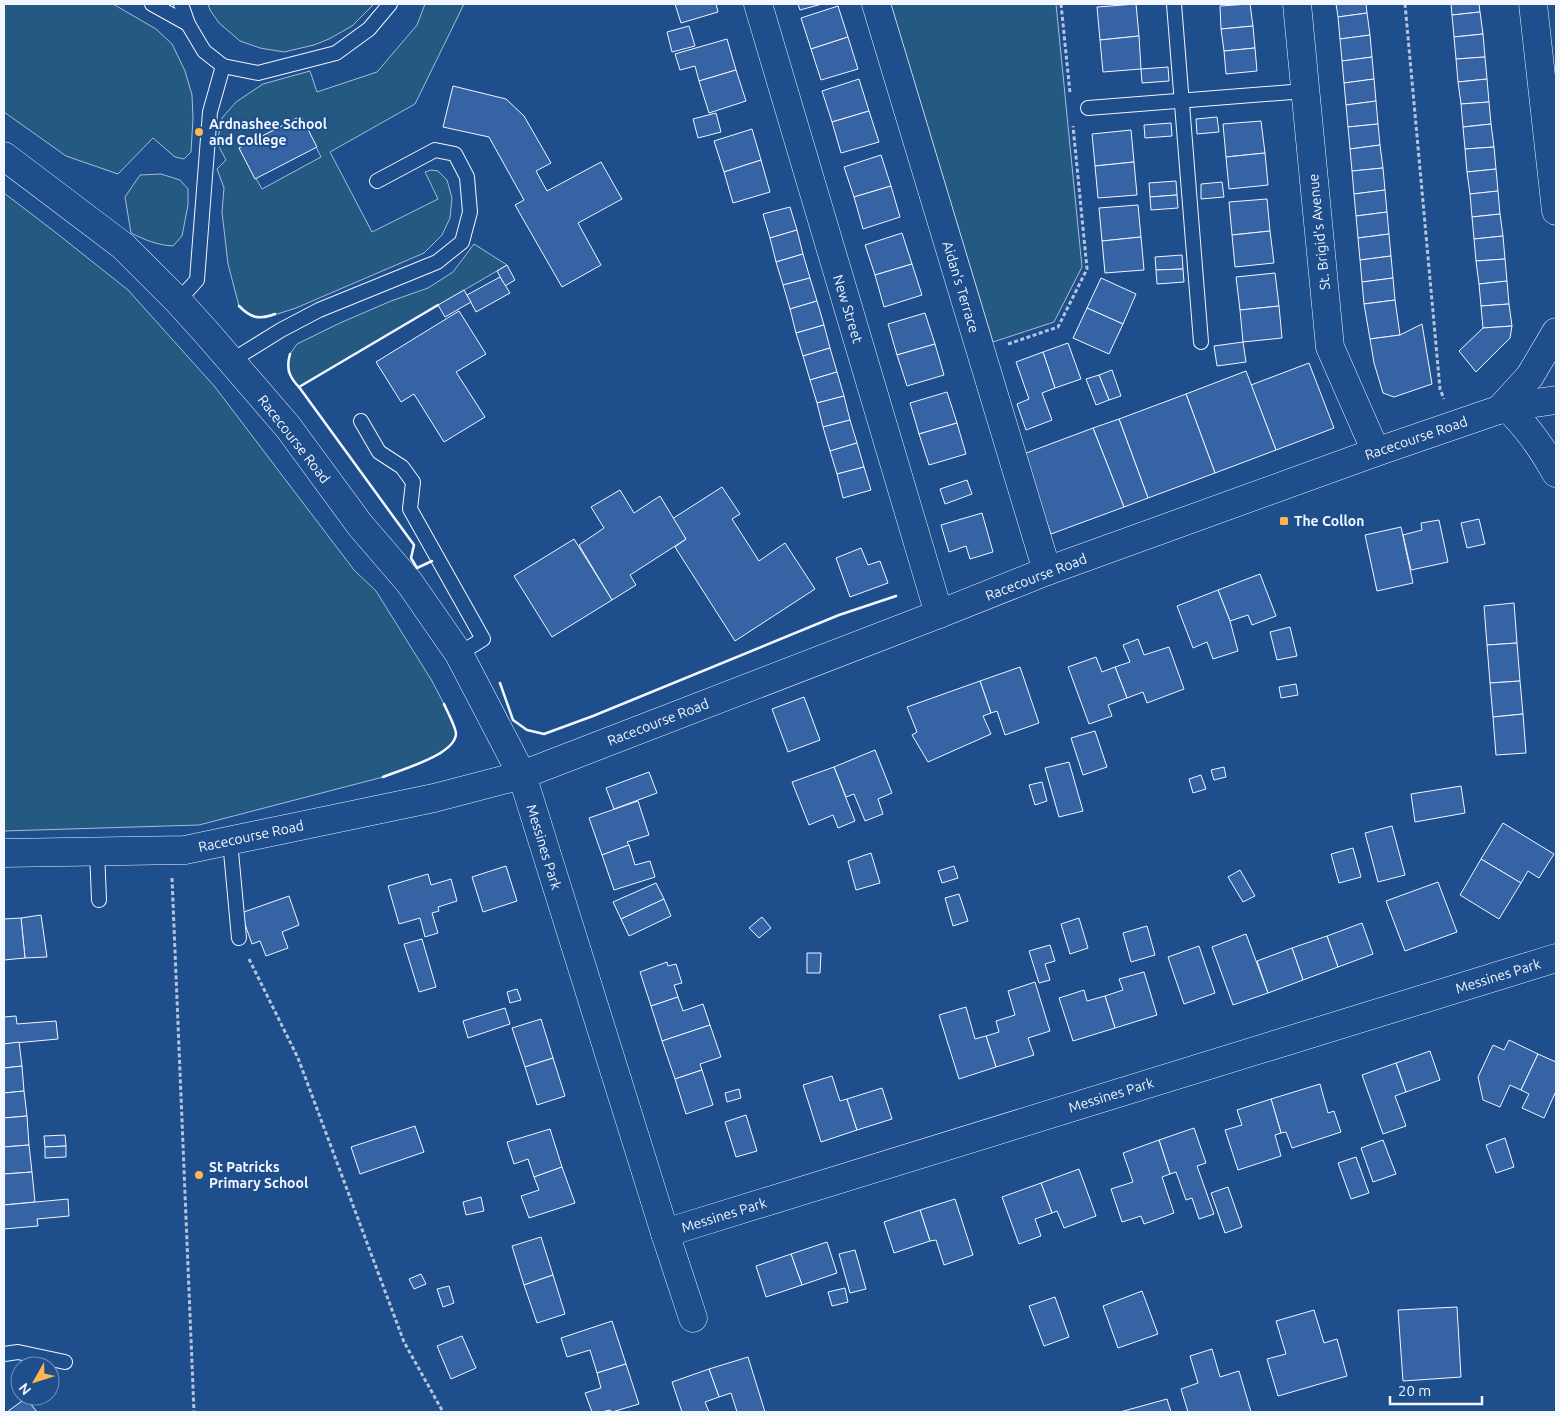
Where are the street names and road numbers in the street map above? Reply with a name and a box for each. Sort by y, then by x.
street label: St. Brigid's Avenue [1305,173,1333,291]
street label: Aidan's Terrace [939,239,983,335]
street label: New Street [830,273,866,346]
street label: Racecourse Road [255,392,333,486]
street label: Racecourse Road [1363,413,1469,463]
street label: Racecourse Road [983,550,1089,604]
street label: Racecourse Road [605,695,711,749]
street label: Messines Park [523,802,565,892]
street label: Racecourse Road [197,817,305,855]
street label: Messines Park [1453,955,1543,997]
street label: Messines Park [1066,1074,1156,1116]
street label: Messines Park [679,1194,769,1236]

